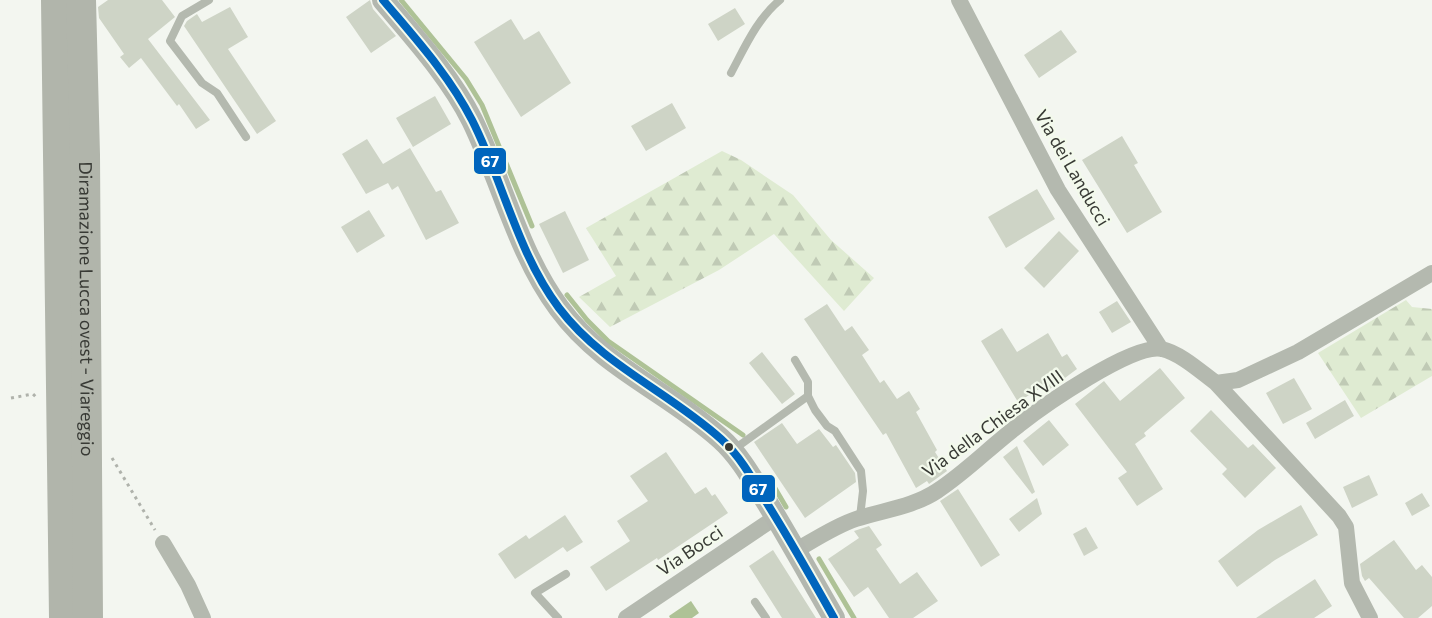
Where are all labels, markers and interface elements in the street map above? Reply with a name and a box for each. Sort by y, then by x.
street label: Via dei Landucci [1031,105,1115,230]
line badge: 67 [473,147,507,175]
text: 67 [481,151,499,170]
street label: Diramazione Lucca ovest - Viareggio [75,161,99,456]
street label: Via della Chiesa XVIII [917,365,1067,482]
unlabelled marker [723,441,735,453]
line badge: 67 [741,474,776,503]
text: 67 [749,479,767,498]
street label: Via Bocci [652,520,727,580]

